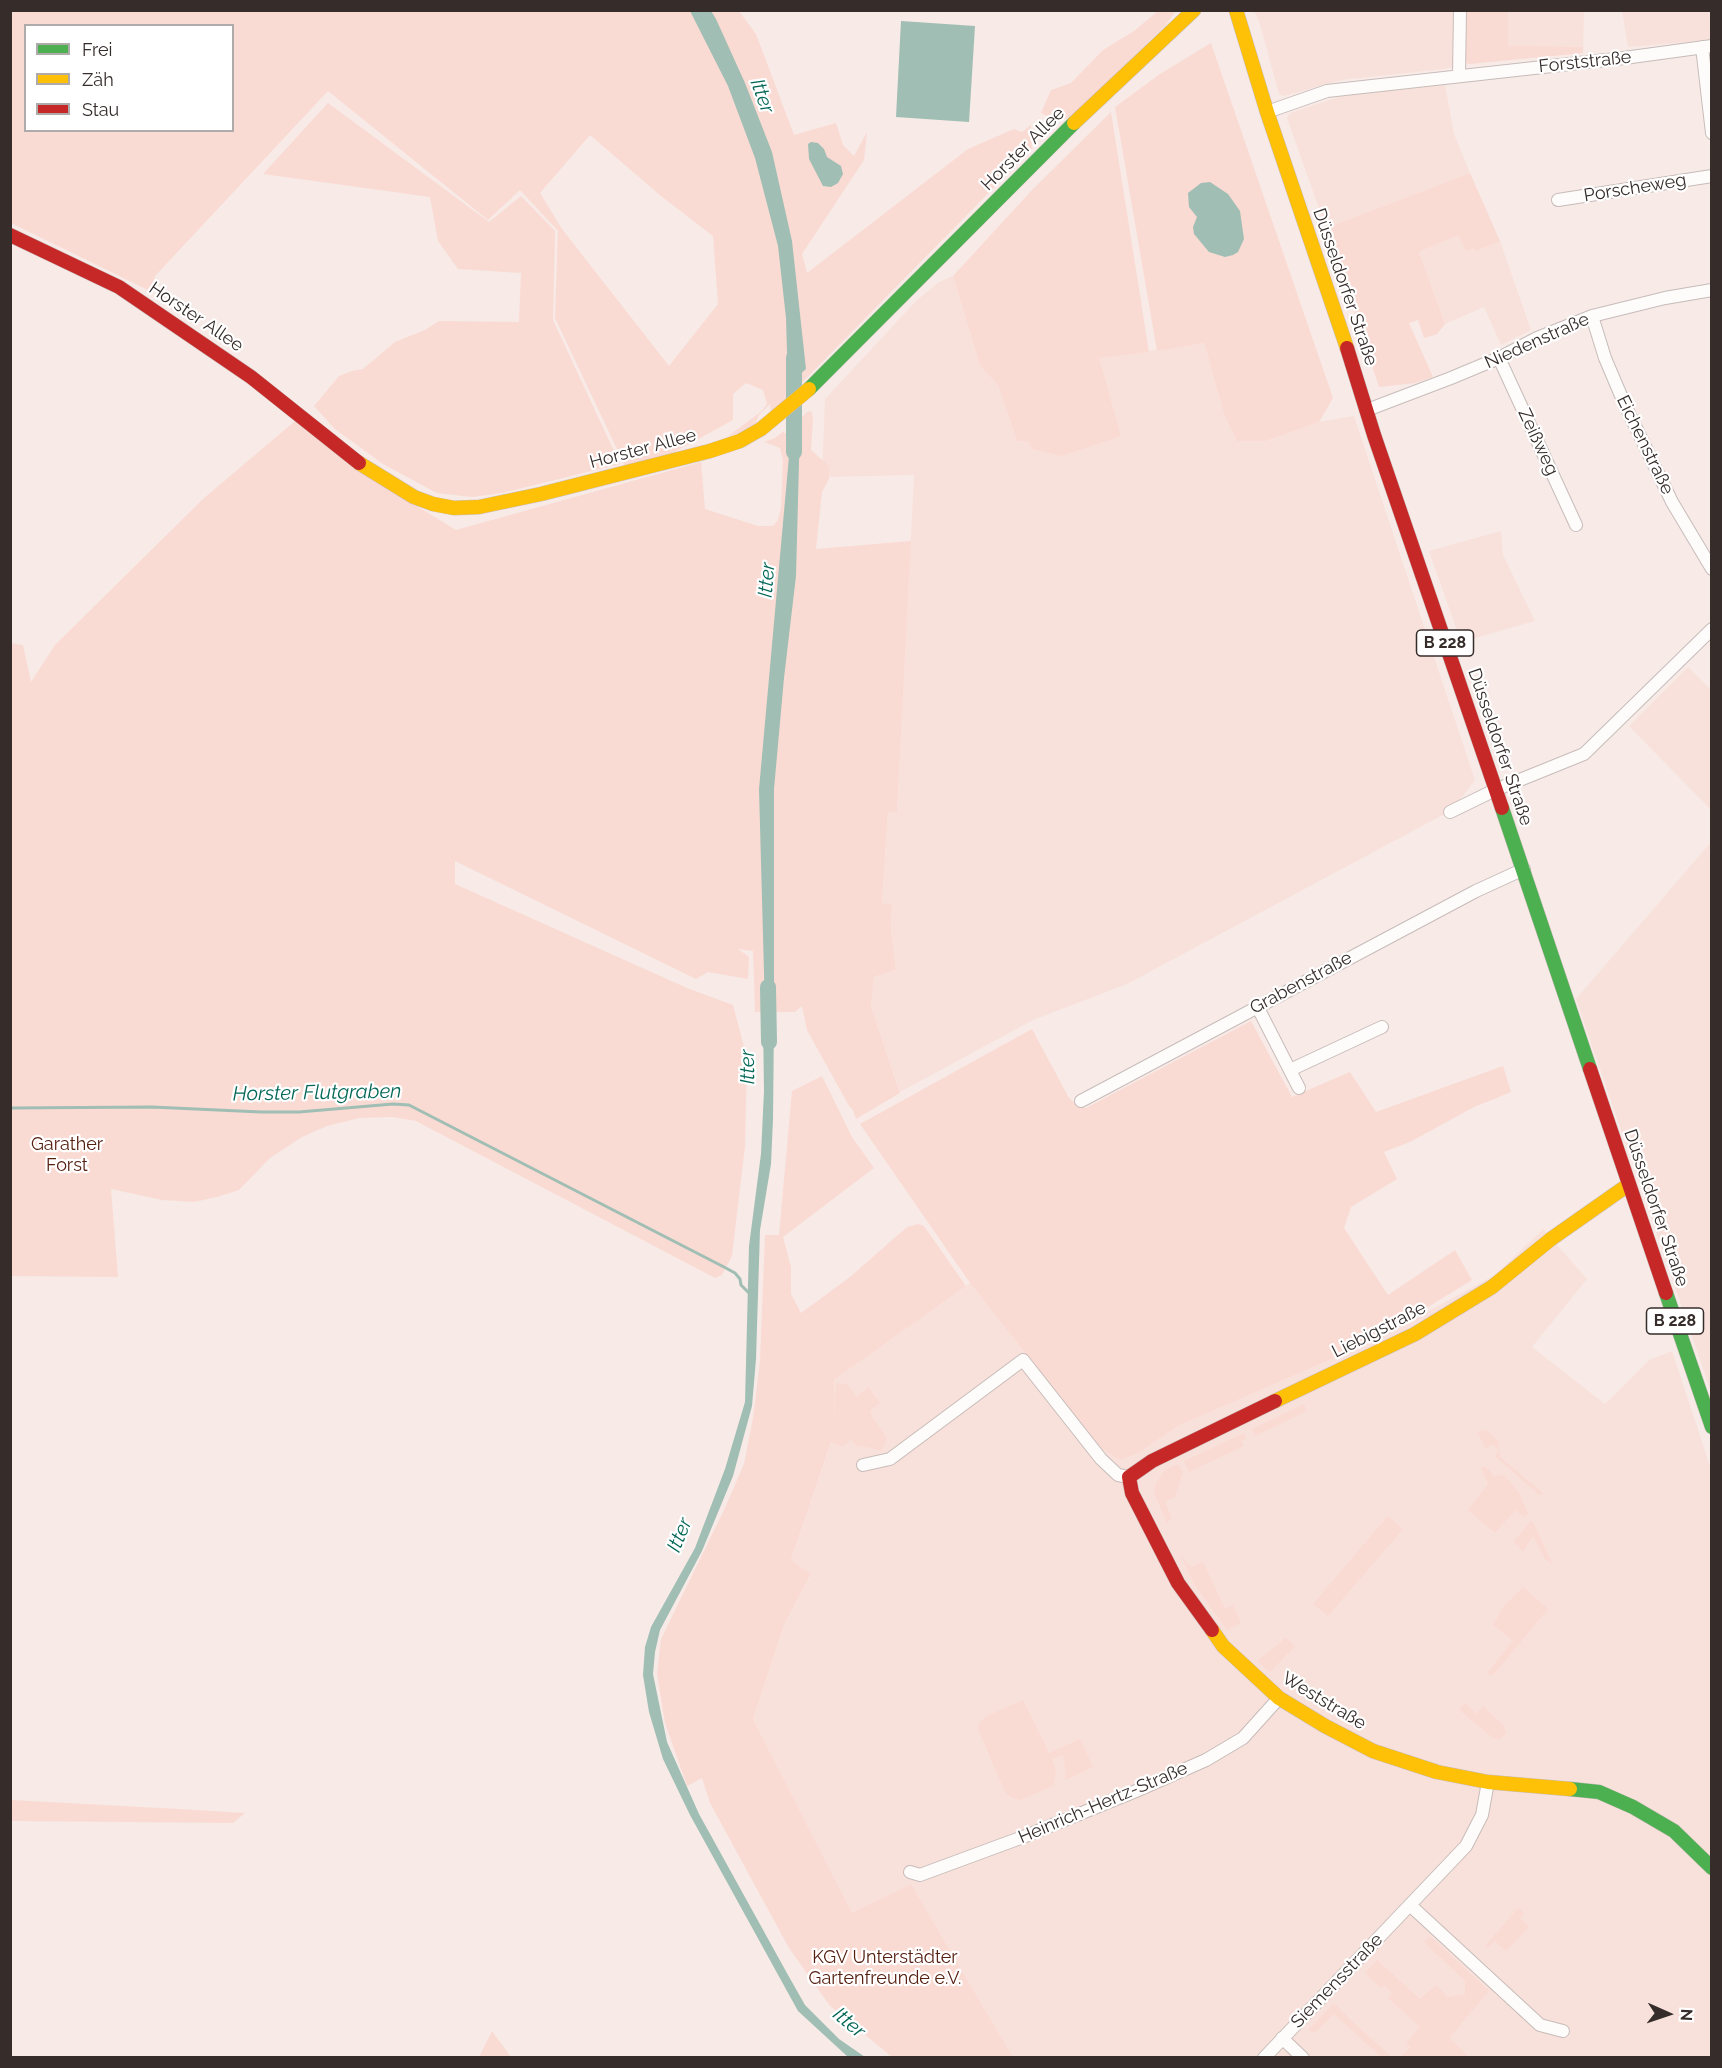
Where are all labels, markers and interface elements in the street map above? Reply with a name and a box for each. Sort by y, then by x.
legend [24,24,234,132]
text: Frei [82,39,112,60]
street label: Forststraße [1538,46,1632,78]
text: Zäh [82,69,114,90]
water label: Itter [745,75,779,117]
text: Stau [82,99,119,120]
street label: Horster Allee [977,103,1069,195]
street label: Porscheweg [1582,169,1688,207]
street label: Düsseldorfer Straße [1308,205,1382,369]
street label: Horster Allee [145,277,247,357]
street label: Niedenstraße [1481,308,1593,374]
street label: Eichenstraße [1612,392,1678,498]
street label: Zeißweg [1513,405,1563,479]
street label: Horster Allee [587,424,699,474]
water label: Itter [754,562,780,598]
road number: B 228 [1416,630,1474,656]
street label: Düsseldorfer Straße [1463,665,1537,829]
street label: Grabenstraße [1246,947,1356,1019]
water label: Itter [736,1049,760,1085]
water label: Horster Flutgraben [232,1080,402,1106]
street label: Düsseldorfer Straße [1619,1126,1693,1290]
park label: Garather Forst [31,1134,103,1176]
street label: Liebigstraße [1328,1297,1430,1363]
road number: B 228 [1646,1308,1704,1334]
water label: Itter [662,1514,698,1556]
street label: Weststraße [1278,1667,1370,1735]
street label: Heinrich-Hertz-Straße [1015,1758,1191,1848]
street label: Siemensstraße [1287,1929,1387,2033]
park label: KGV Unterstädter Gartenfreunde e.V. [809,1947,961,1990]
north arrow [1638,1984,1698,2044]
water label: Itter [828,2003,870,2043]
text: N [1677,2008,1696,2022]

